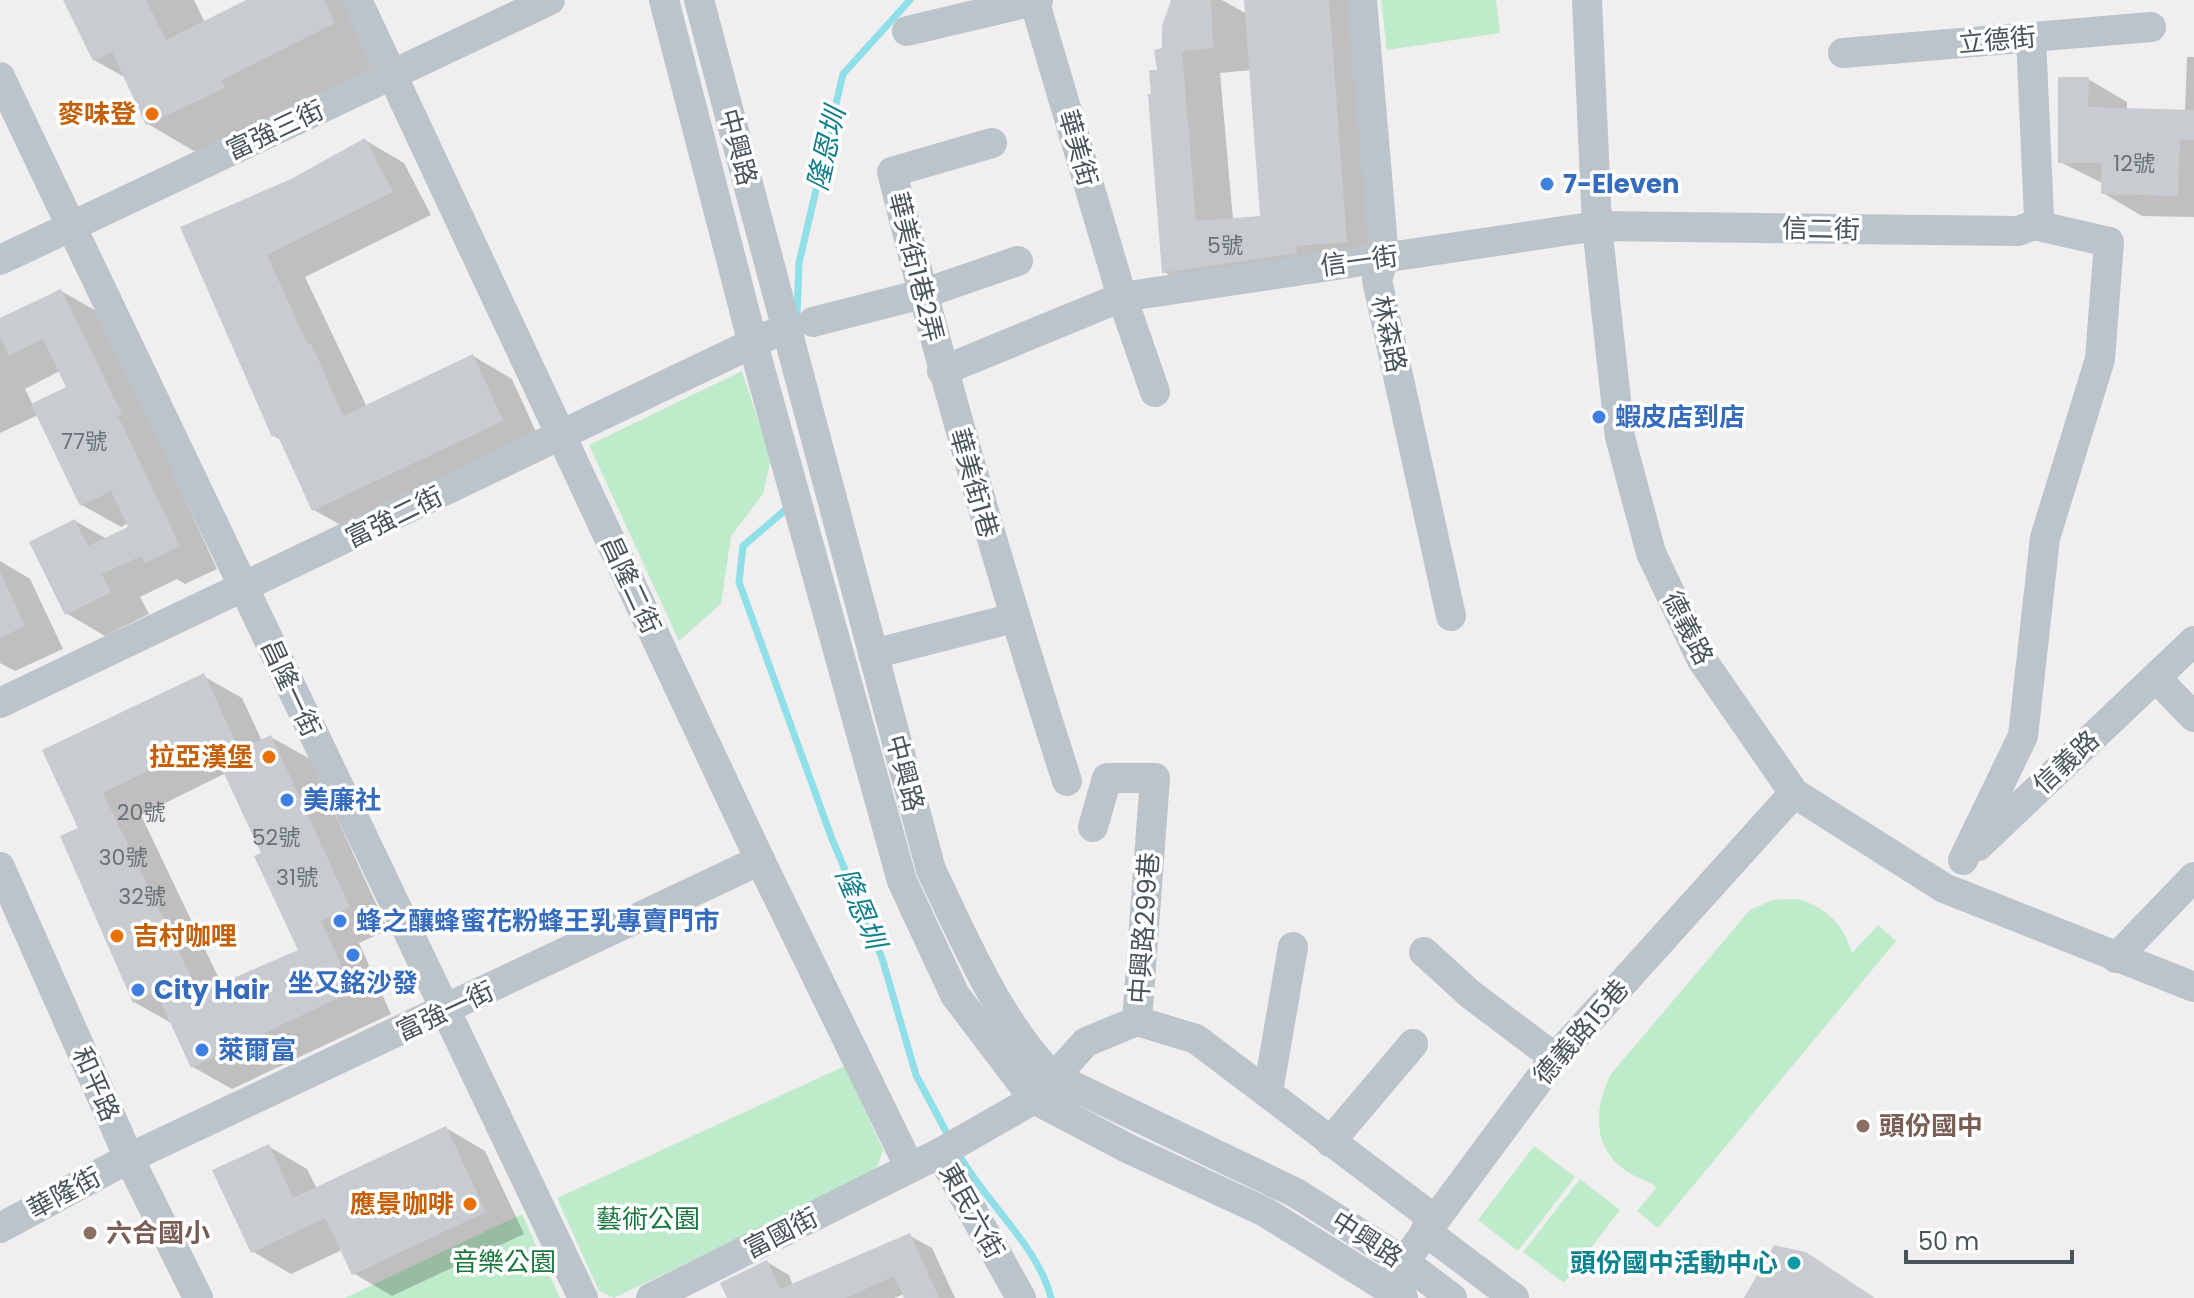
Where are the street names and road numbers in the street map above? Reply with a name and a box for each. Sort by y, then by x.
street label: 立德街 [1957,19,2037,61]
street label: 富強三街 [220,92,330,168]
street label: 中興路 [711,105,765,189]
street label: 華美街 [1050,106,1106,190]
street label: 華美街1巷2弄 [880,188,952,346]
street label: 信二街 [1782,210,1860,248]
street label: 信一街 [1318,238,1400,284]
street label: 林森路 [1363,292,1415,376]
street label: 華美街1巷 [941,424,1007,542]
street label: 富強二街 [339,478,449,556]
street label: 昌隆二街 [593,530,669,640]
street label: 德義路 [1654,585,1722,671]
street label: 昌隆一街 [253,633,329,743]
street label: 信義路 [2025,722,2107,802]
street label: 中興路 [878,731,932,815]
street label: 中興路299巷 [1121,851,1167,1005]
street label: 德義路15巷 [1525,972,1637,1092]
street label: 富強一街 [390,973,500,1049]
street label: 和平路 [64,1041,128,1127]
street label: 東民六街 [931,1157,1013,1265]
street label: 華隆街 [21,1159,107,1227]
street label: 富國街 [738,1199,824,1267]
street label: 中興路 [1324,1203,1410,1275]

